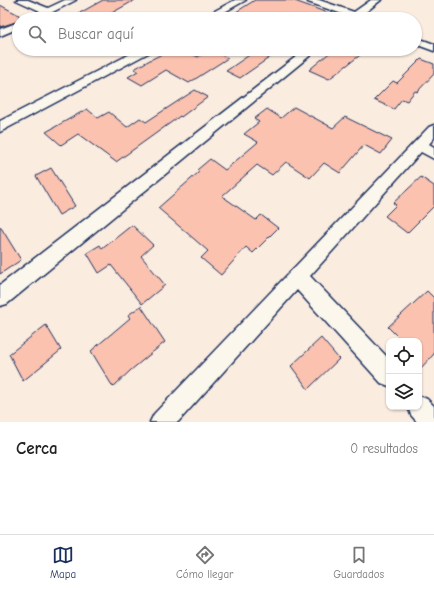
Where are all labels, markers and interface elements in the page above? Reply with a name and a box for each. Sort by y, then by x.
search box [12,12,422,56]
icon: search [26,23,48,45]
text: Buscar aquí [58,25,134,43]
map controls [386,338,422,410]
button: locate [386,338,422,374]
button: layers [386,374,422,410]
text: Cerca [16,439,58,458]
text: 0 resultados [350,441,418,456]
tab: Mapa [50,544,76,581]
tab: Cómo llegar [176,544,233,581]
tab: Guardados [333,544,384,581]

